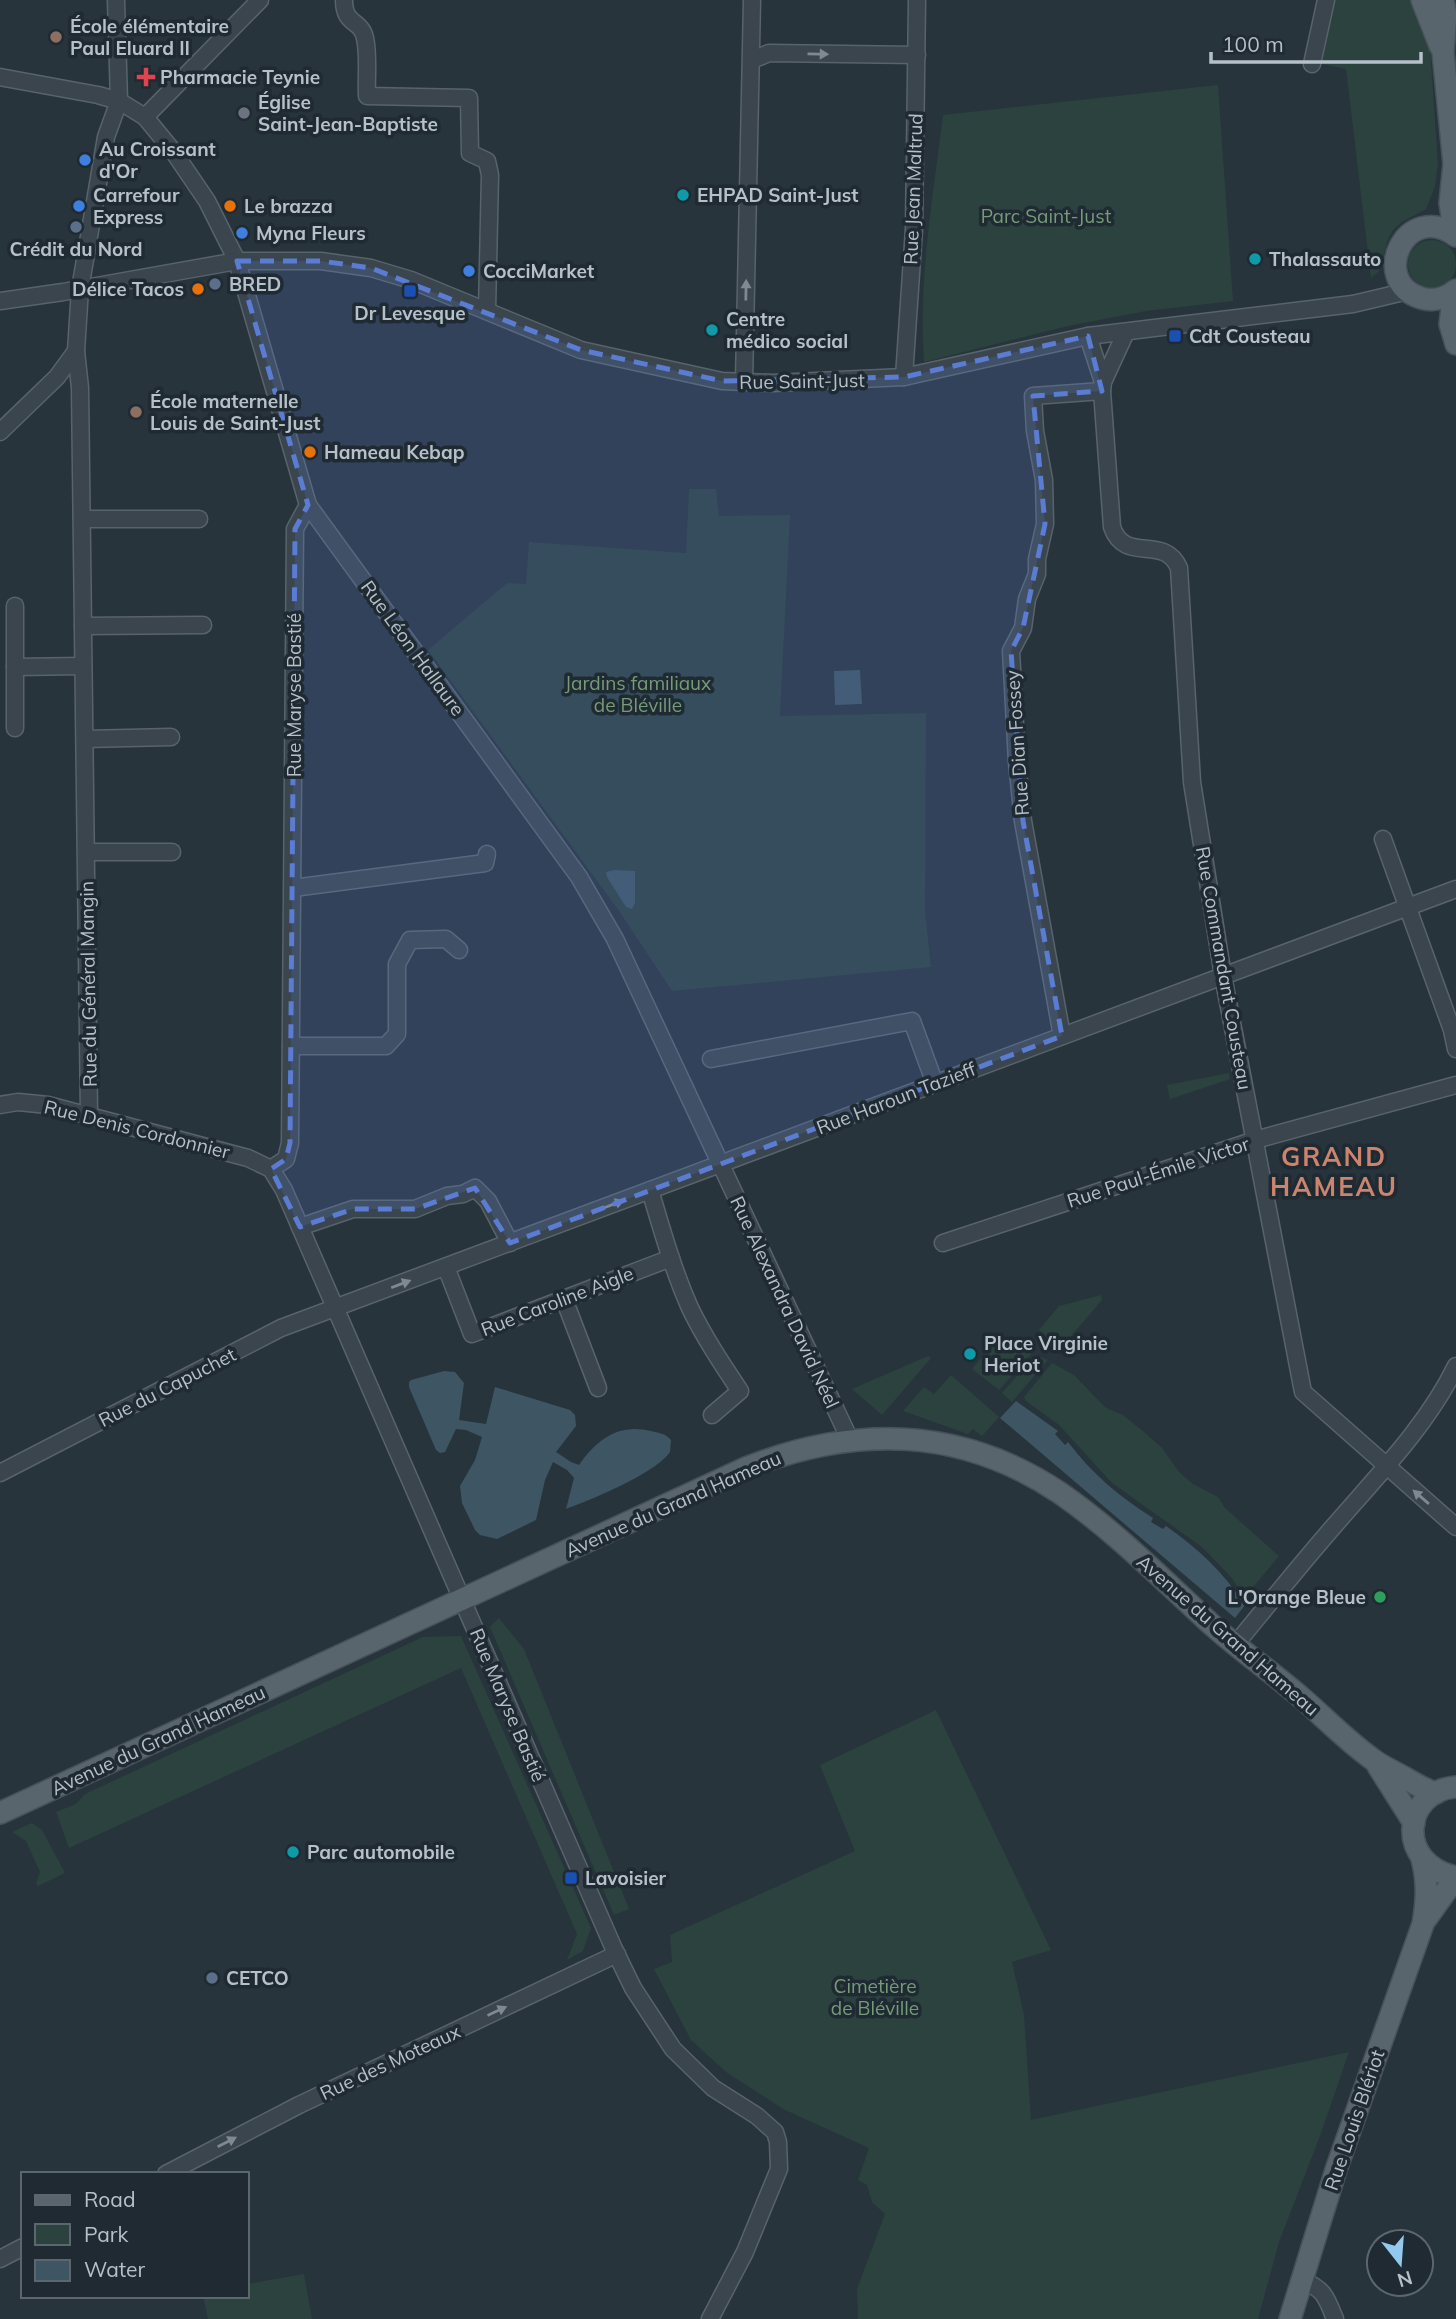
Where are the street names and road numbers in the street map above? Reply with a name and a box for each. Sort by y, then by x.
street label: Rue Jean Maltrud [898,113,928,265]
street label: Rue Saint-Just [739,368,865,394]
street label: Rue Léon Hallaure [356,576,470,720]
street label: Rue Maryse Bastié [282,613,306,777]
street label: Rue Dian Fossey [1000,669,1034,817]
street label: Rue Commandant Cousteau [1191,844,1257,1092]
street label: Rue du Général Mangin [74,881,102,1087]
street label: Rue Haroun Tazieff [813,1056,980,1139]
street label: Rue Denis Cordonnier [42,1094,232,1164]
street label: Rue Paul-Émile Victor [1064,1131,1252,1213]
street label: Rue Alexandra David Néel [725,1192,845,1412]
street label: Rue Caroline Aigle [477,1261,637,1341]
street label: Rue du Capuchet [94,1342,240,1432]
street label: Avenue du Grand Hameau [562,1446,784,1562]
street label: Avenue du Grand Hameau [1132,1549,1324,1721]
street label: Rue Maryse Bastié [465,1625,551,1785]
street label: Avenue du Grand Hameau [47,1680,269,1800]
street label: Rue des Moteaux [316,2019,464,2105]
street label: Rue Louis Blériot [1319,2046,1389,2193]

